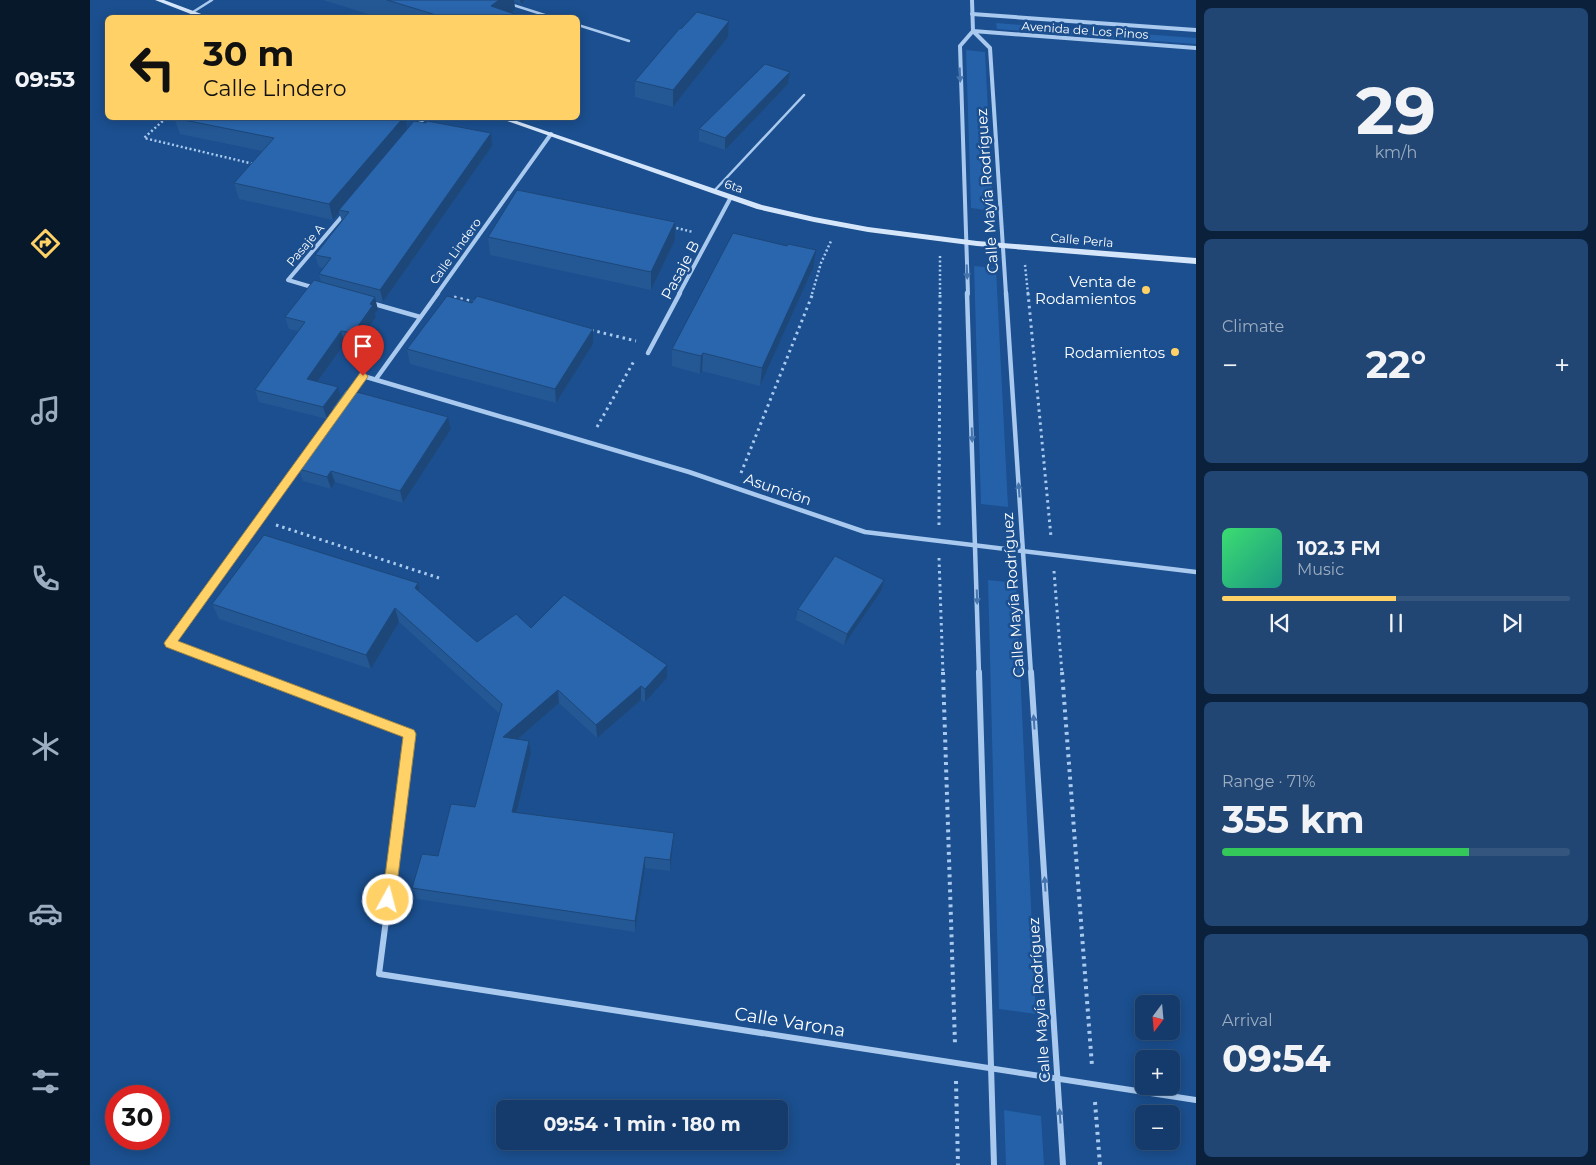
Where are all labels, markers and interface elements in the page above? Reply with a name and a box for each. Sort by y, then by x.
street label: Avenida de Los Pinos [1021,18,1149,42]
text: 30 m [203,32,294,75]
icon: left [120,35,185,100]
text: 09:53 [15,66,75,93]
one-way arrow [957,67,965,83]
text: 29 [1356,71,1436,150]
text: Calle Lindero [203,75,347,102]
street label: Calle Mayía Rodríguez [972,107,1002,274]
text: km/h [1375,143,1417,162]
street label: 6ta [723,176,745,196]
street label: Calle Lindero [426,215,484,287]
street label: Pasaje A [283,220,327,269]
icon: directions [28,226,63,261]
street label: Calle Perla [1050,230,1114,250]
street label: Pasaje B [657,237,703,303]
one-way arrow [963,265,971,281]
place label: Venta de Rodamientos [1035,272,1136,308]
marker: Venta de Rodamientos [1140,284,1152,296]
text: Climate [1222,317,1284,336]
pin [342,325,384,376]
icon: arrive [349,332,377,360]
text: 22° [1366,341,1426,388]
place label: Rodamientos [1064,343,1165,362]
marker: Rodamientos [1169,346,1181,358]
text: − [1222,348,1238,382]
text: + [1554,348,1570,382]
icon: music [28,393,63,428]
one-way arrow [968,427,976,443]
street label: Asunción [742,469,814,509]
one-way arrow [1015,482,1023,498]
street label: Calle Mayía Rodríguez [998,511,1028,678]
text: 102.3 FM [1297,537,1381,560]
text: Music [1297,560,1344,579]
icon: phone [28,561,63,596]
one-way arrow [973,590,981,606]
icon: previous [1266,609,1294,637]
icon: pause [1382,609,1410,637]
icon: next [1498,609,1526,637]
one-way arrow [1030,714,1038,730]
icon: climate [28,729,63,764]
text: Range · 71% [1222,772,1315,791]
text: 355 km [1222,796,1365,843]
position arrow [361,873,413,925]
one-way arrow [1040,876,1048,892]
icon: car [28,896,63,931]
street label: Calle Mayía Rodríguez [1024,916,1054,1083]
north arrow [1135,995,1180,1040]
map controls [1135,995,1180,1150]
street label: Calle Varona [733,1002,847,1042]
text: Arrival [1222,1011,1272,1030]
text: 09:54 [1222,1035,1331,1082]
button: + [1135,1050,1180,1095]
icon: filters [28,1064,63,1099]
speed limit sign: 30 [105,1085,170,1150]
button: − [1135,1105,1180,1150]
one-way arrow [1055,1108,1063,1124]
text: 09:54 · 1 min · 180 m [543,1113,741,1136]

